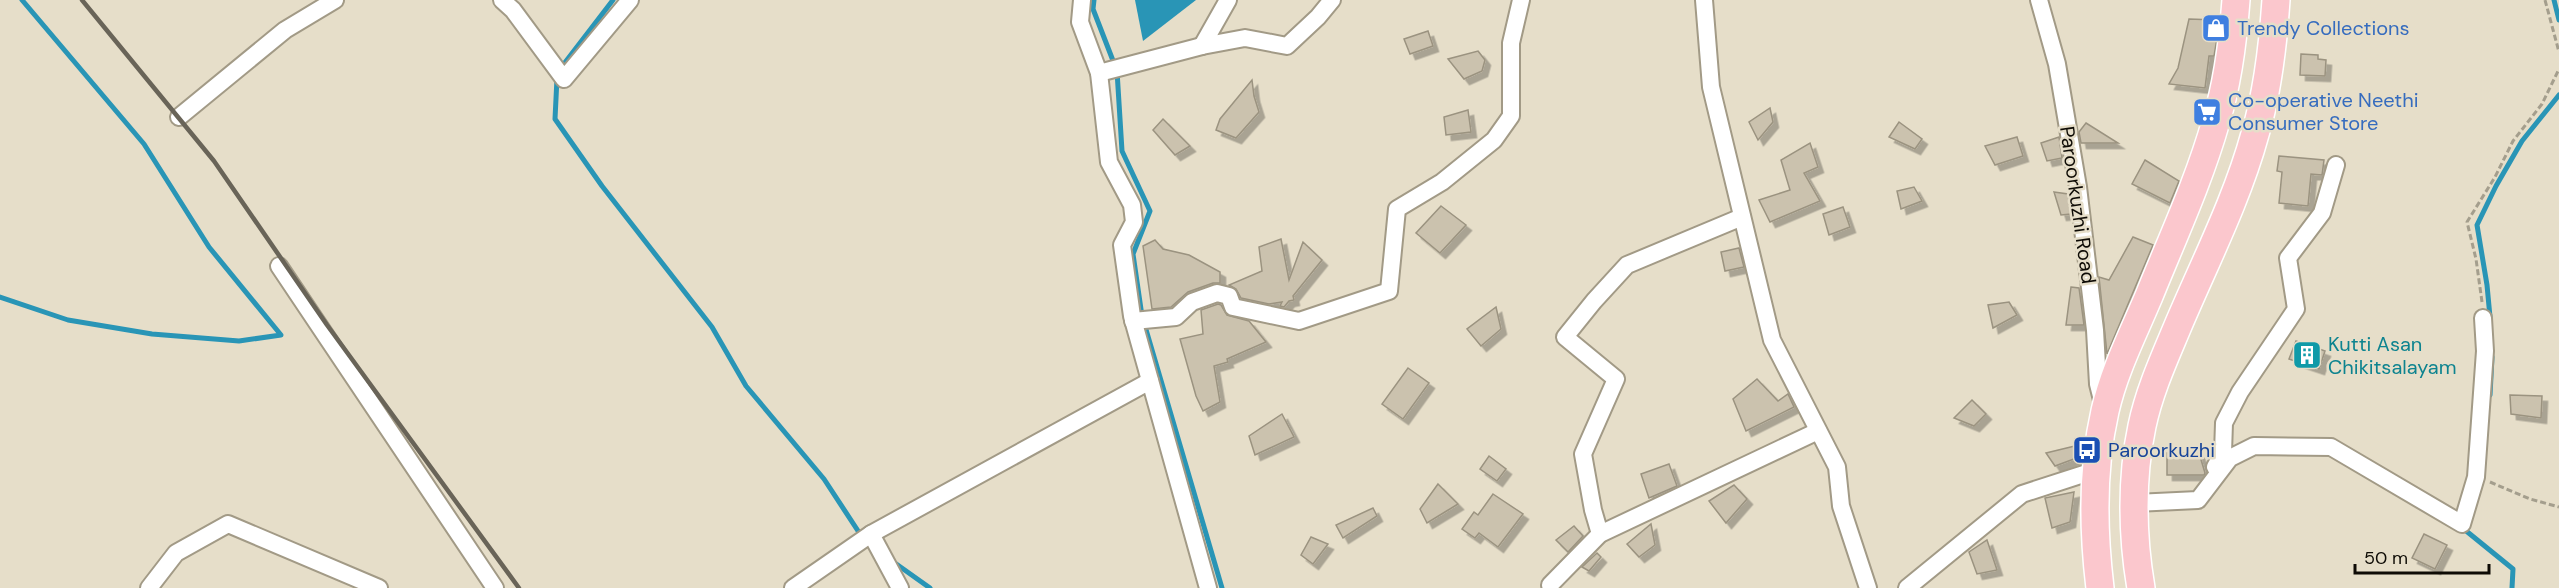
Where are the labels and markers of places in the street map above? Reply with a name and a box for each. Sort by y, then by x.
shop icon: Trendy Collections [2200,12,2232,44]
place label: Trendy Collections [2237,15,2410,41]
place label: Co-operative Neethi Consumer Store [2228,87,2418,136]
supermarket icon: Co-operative Neethi Consumer Store [2191,96,2223,128]
place label: Kutti Asan Chikitsalayam [2328,331,2457,380]
building icon: Kutti Asan Chikitsalayam [2291,339,2323,371]
bus stop icon: Paroorkuzhi [2071,434,2103,466]
place label: Paroorkuzhi [2108,437,2215,463]

